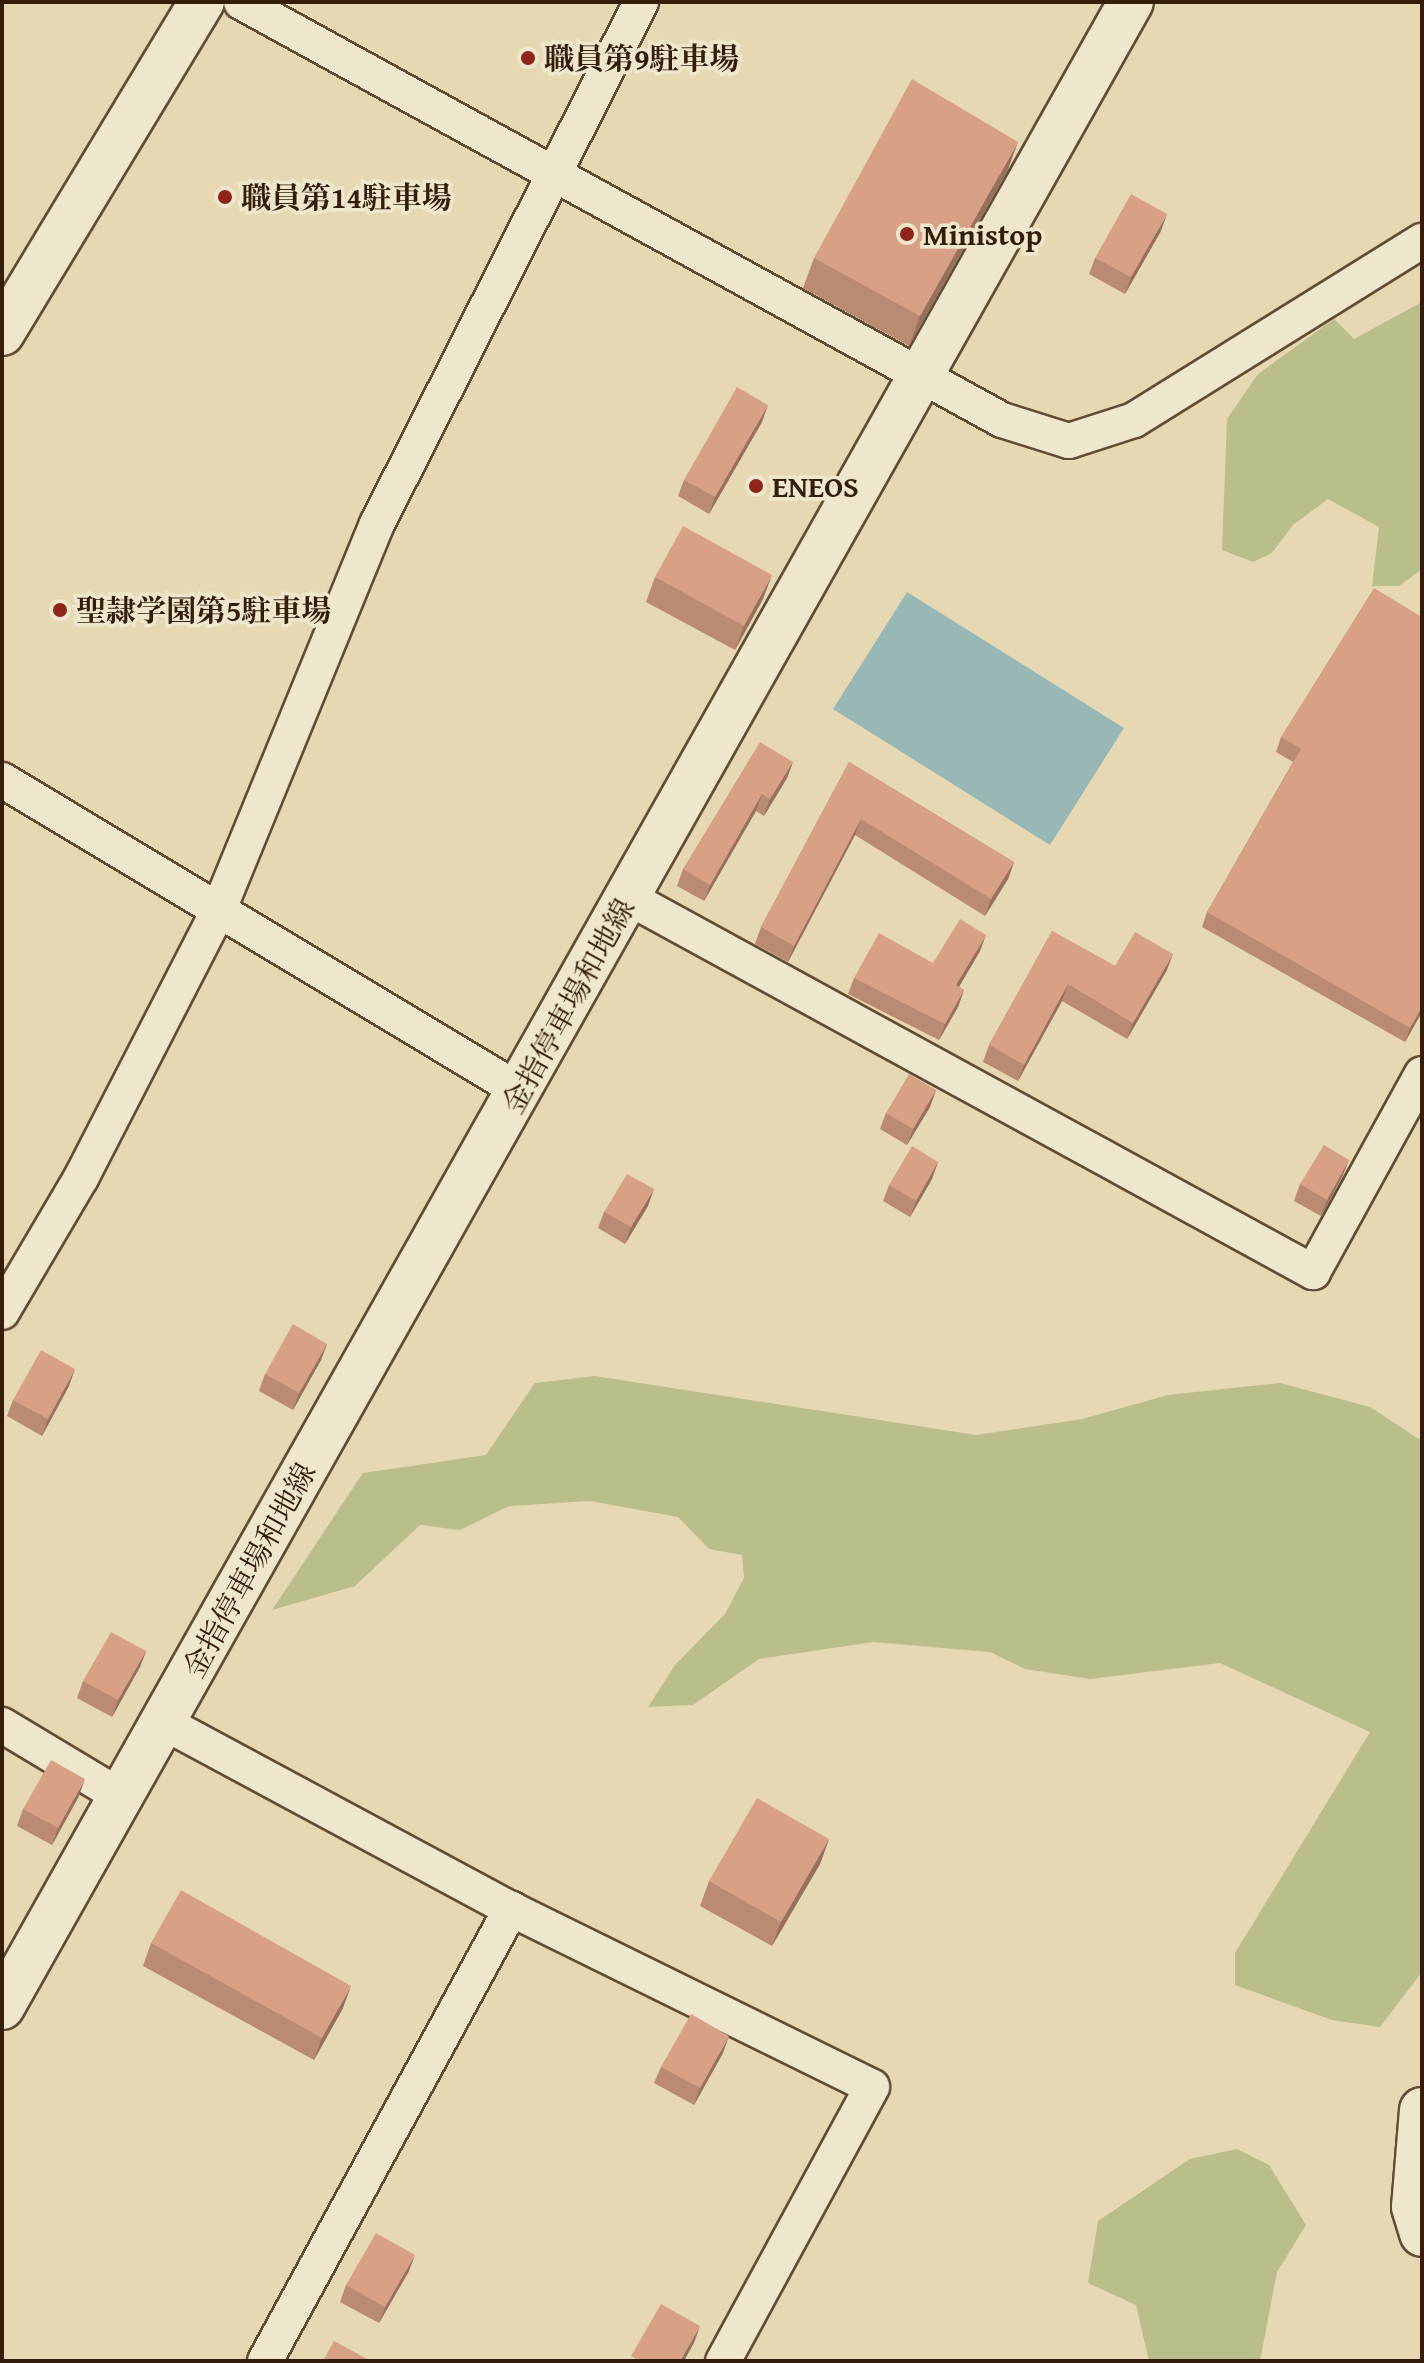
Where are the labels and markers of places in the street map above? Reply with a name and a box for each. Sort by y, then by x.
place label: 職員第9駐車場 [544,40,740,76]
marker: 職員第9駐車場 [519,49,537,67]
place label: 職員第14駐車場 [241,179,452,215]
marker: 職員第14駐車場 [216,188,234,206]
place label: Ministop [923,216,1042,252]
marker: Ministop [898,225,916,243]
place label: ENEOS [772,468,859,504]
marker: ENEOS [747,477,765,495]
place label: 聖隷学園第5駐車場 [76,592,332,628]
marker: 聖隷学園第5駐車場 [51,601,69,619]

